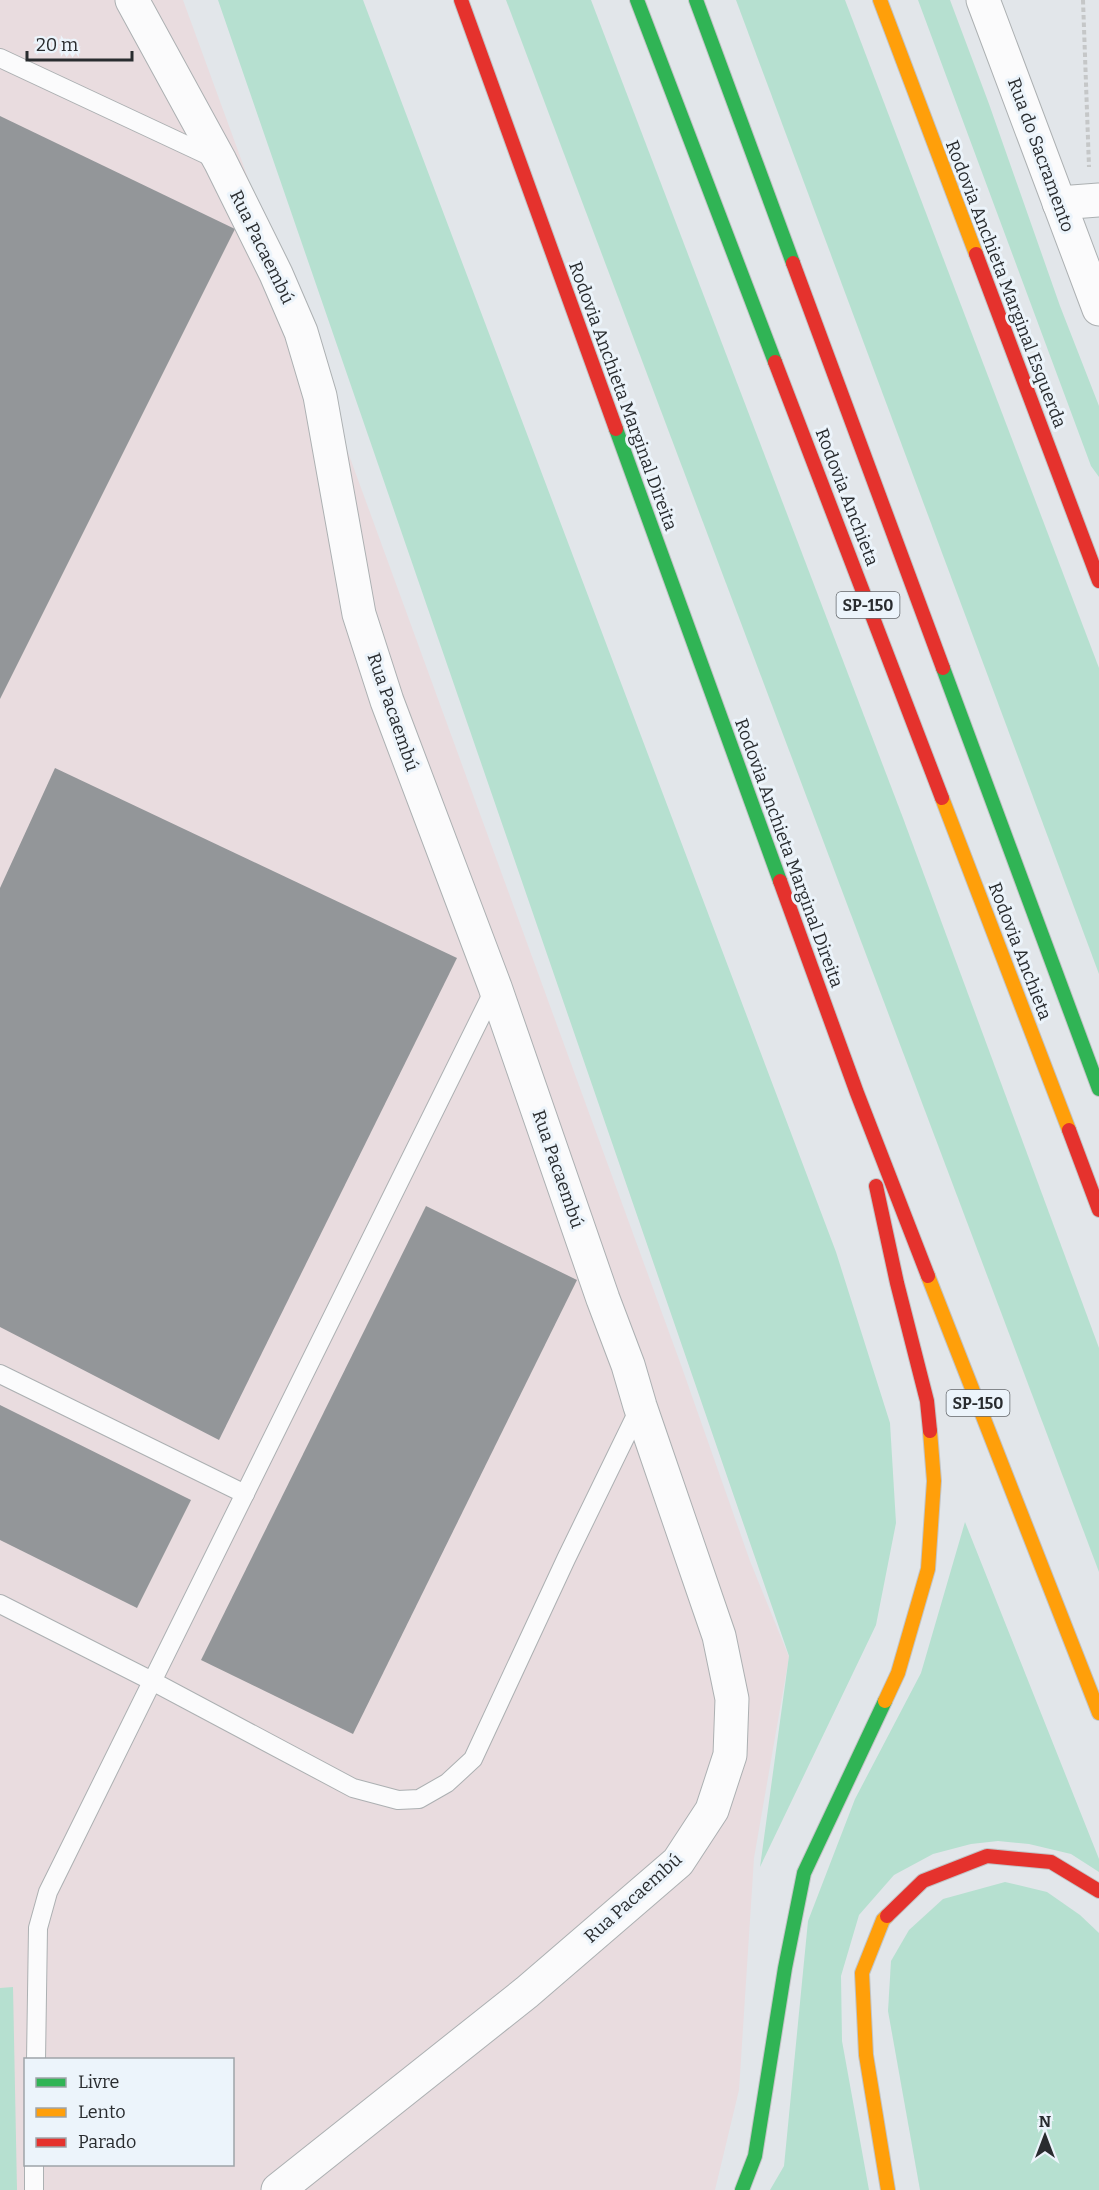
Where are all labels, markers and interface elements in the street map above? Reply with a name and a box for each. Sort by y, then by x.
scale bar [27,24,132,62]
text: 20 m [36,34,78,56]
street label: Rua do Sacramento [1003,75,1079,235]
street label: Rodovia Anchieta Marginal Esquerda [941,137,1071,431]
street label: Rua Pacaembú [225,187,299,307]
street label: Rodovia Anchieta Marginal Direita [564,259,682,534]
street label: Rodovia Anchieta [811,425,883,569]
road number: SP-150 [836,592,900,618]
street label: Rua Pacaembú [362,650,424,774]
street label: Rodovia Anchieta Marginal Direita [730,716,848,991]
street label: Rodovia Anchieta [984,879,1056,1023]
street label: Rua Pacaembú [527,1107,589,1231]
road number: SP-150 [946,1390,1010,1416]
street label: Rua Pacaembú [580,1848,686,1948]
legend [24,2058,234,2166]
text: Livre [78,2071,119,2093]
text: Lento [78,2101,126,2123]
north arrow [1015,2106,1075,2166]
text: N [1039,2112,1051,2131]
text: Parado [78,2131,136,2153]

